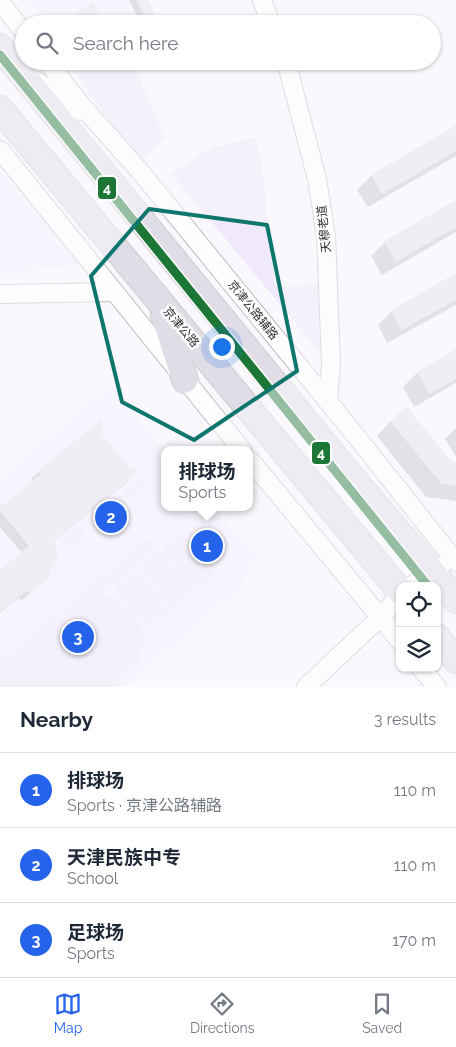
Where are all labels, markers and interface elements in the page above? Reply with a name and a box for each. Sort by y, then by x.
search box [15,15,441,70]
icon: search [33,29,61,57]
text: Search here [73,32,179,54]
line badge: 4 [97,176,117,200]
text: 4 [103,180,111,196]
street label: 天穆老道 [315,204,333,254]
street label: 京津公路辅路 [225,278,281,342]
street label: 京津公路 [160,304,202,350]
your location [209,334,235,360]
line badge: 4 [311,441,331,465]
text: 4 [317,445,325,461]
popup [161,446,253,511]
text: 排球场 [178,460,236,482]
text: Sports [178,483,226,502]
pin: 2 [95,498,127,536]
pin: 1 [191,527,223,565]
map controls [396,582,441,672]
button: locate [396,582,441,627]
pin: 3 [62,618,94,656]
button: layers [396,627,441,672]
text: Nearby [20,707,93,732]
text: 3 results [374,710,436,729]
text: 排球场 [67,769,124,791]
text: 1 [32,781,40,800]
text: 110 m [394,781,436,800]
text: Sports · 京津公路辅路 [67,796,222,815]
text: 天津民族中专 [67,846,181,868]
text: 2 [31,856,41,875]
text: 110 m [394,856,436,875]
text: School [67,869,118,888]
text: 足球场 [67,921,124,943]
text: 3 [32,931,40,950]
text: 170 m [392,931,436,950]
text: Sports [67,944,115,963]
tab: Map [54,990,82,1036]
tab: Directions [190,990,255,1036]
tab: Saved [362,990,402,1036]

